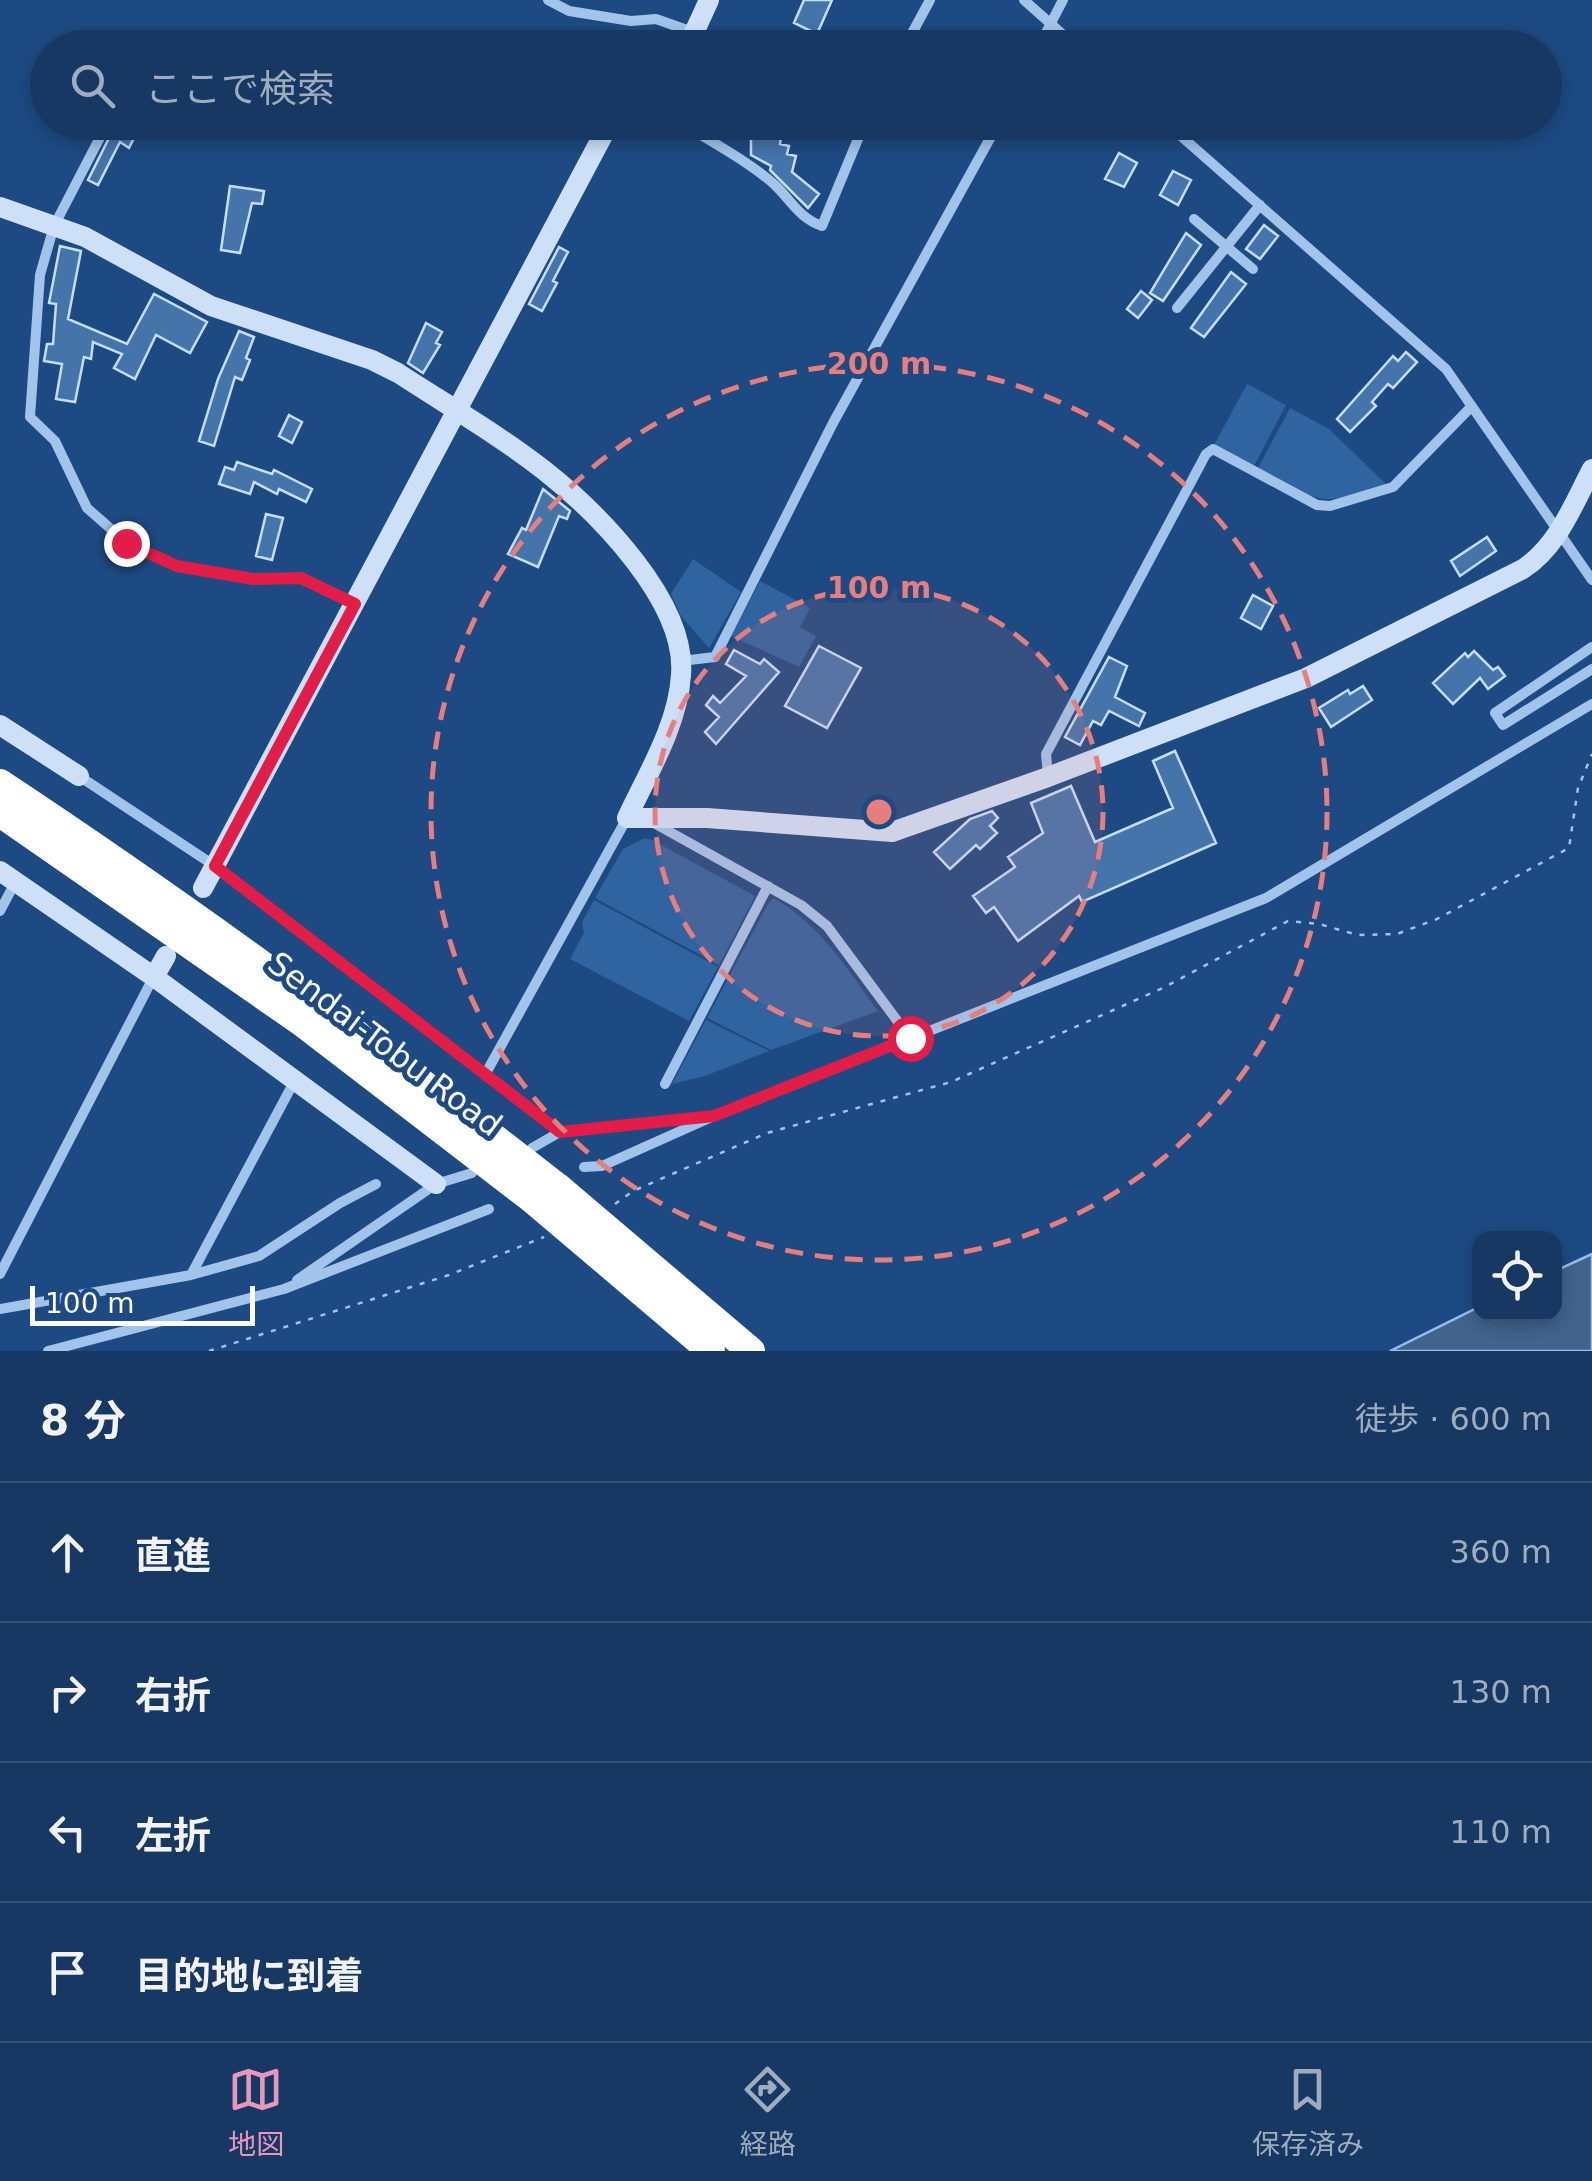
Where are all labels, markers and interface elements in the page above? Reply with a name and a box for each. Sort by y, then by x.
search box [30,30,1562,140]
icon: search [65,58,120,113]
text: ここで検索 [145,67,335,111]
text: 200 m [827,346,931,381]
route end [104,521,150,567]
text: 100 m [827,570,931,605]
centre of rings [861,794,897,830]
street label: Sendai-Tobu Road [261,944,509,1144]
route start [888,1016,934,1062]
map controls [1472,1231,1562,1321]
button: locate [1472,1231,1562,1321]
scale bar [30,1281,255,1326]
text: 100 m [45,1287,135,1320]
text: 8 分 [40,1396,126,1445]
text: 徒歩 · 600 m [1355,1400,1552,1438]
icon: ahead [40,1525,95,1580]
text: 360 m [1450,1533,1552,1571]
text: 直進 [135,1534,211,1578]
icon: right [40,1665,95,1720]
text: 130 m [1450,1673,1552,1711]
text: 右折 [135,1674,211,1718]
icon: left [40,1805,95,1860]
text: 110 m [1450,1813,1552,1851]
text: 左折 [135,1814,211,1858]
icon: arrive [40,1945,95,2000]
text: 目的地に到着 [135,1954,363,1998]
tab: 地図 [228,2062,284,2162]
tab: 経路 [740,2062,796,2162]
tab: 保存済み [1252,2062,1364,2162]

